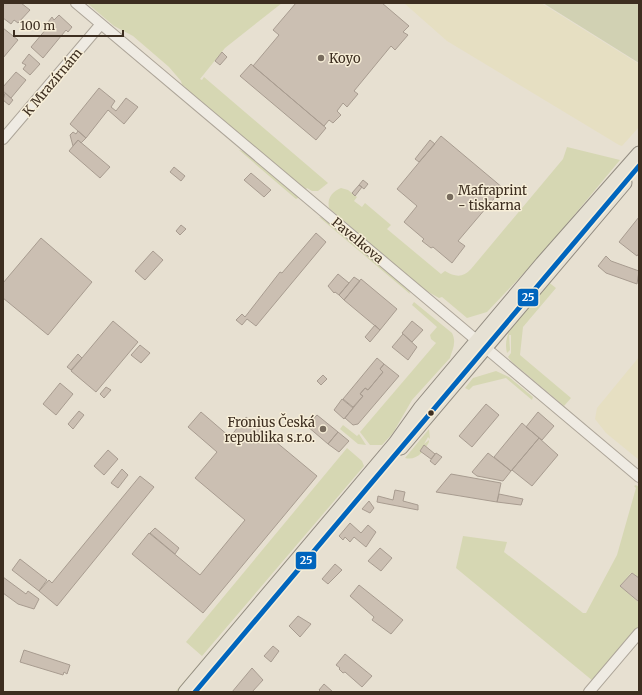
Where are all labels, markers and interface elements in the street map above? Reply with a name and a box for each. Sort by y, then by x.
scale bar [14,12,123,38]
text: 100 m [20,18,55,33]
street label: K Mrazírnám [19,45,86,120]
place label: Koyo [329,50,361,67]
marker: Koyo [316,53,326,63]
place label: Mafraprint - tiskarna [458,182,527,214]
marker: Mafraprint - tiskarna [445,192,455,202]
street label: Pavelkova [328,214,387,267]
line badge: 25 [517,288,539,307]
text: 25 [522,290,534,304]
unlabelled marker [426,408,436,418]
place label: Fronius Česká republika s.r.o. [224,413,315,446]
marker: Fronius Česká republika s.r.o. [318,424,328,434]
line badge: 25 [295,551,317,570]
text: 25 [300,553,312,567]

